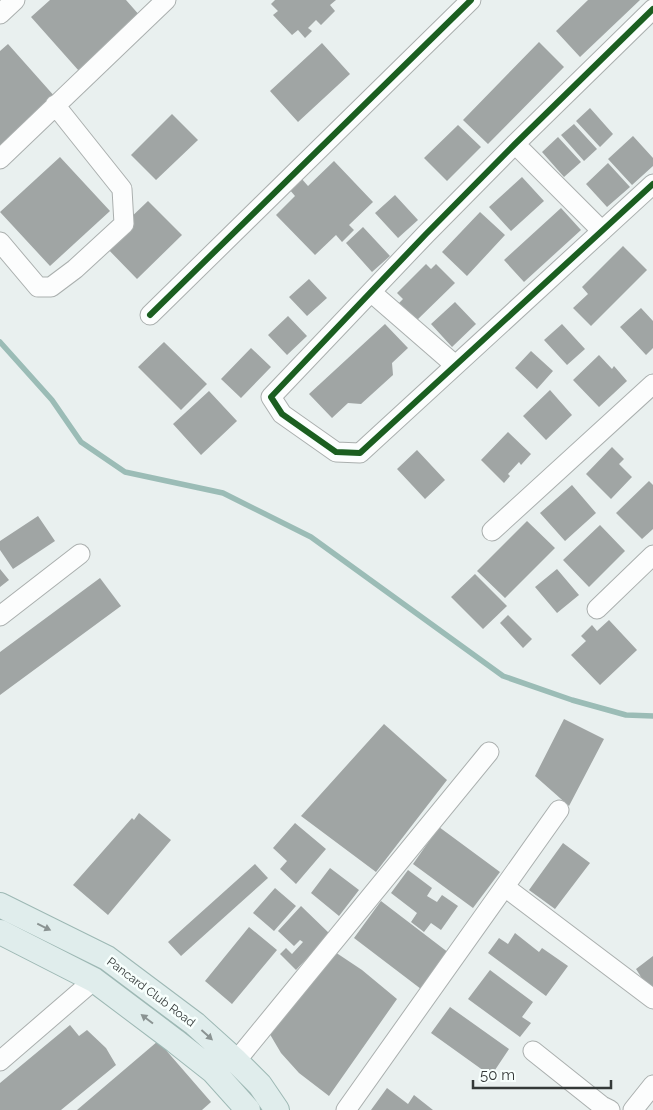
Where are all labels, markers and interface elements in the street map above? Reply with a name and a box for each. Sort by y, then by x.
one-way arrow [36,923,51,931]
street label: Pancard Club Road [104,954,198,1030]
one-way arrow [141,1014,154,1025]
one-way arrow [201,1030,214,1041]
scale bar [473,1058,610,1090]
text: 50 m [480,1066,515,1084]

